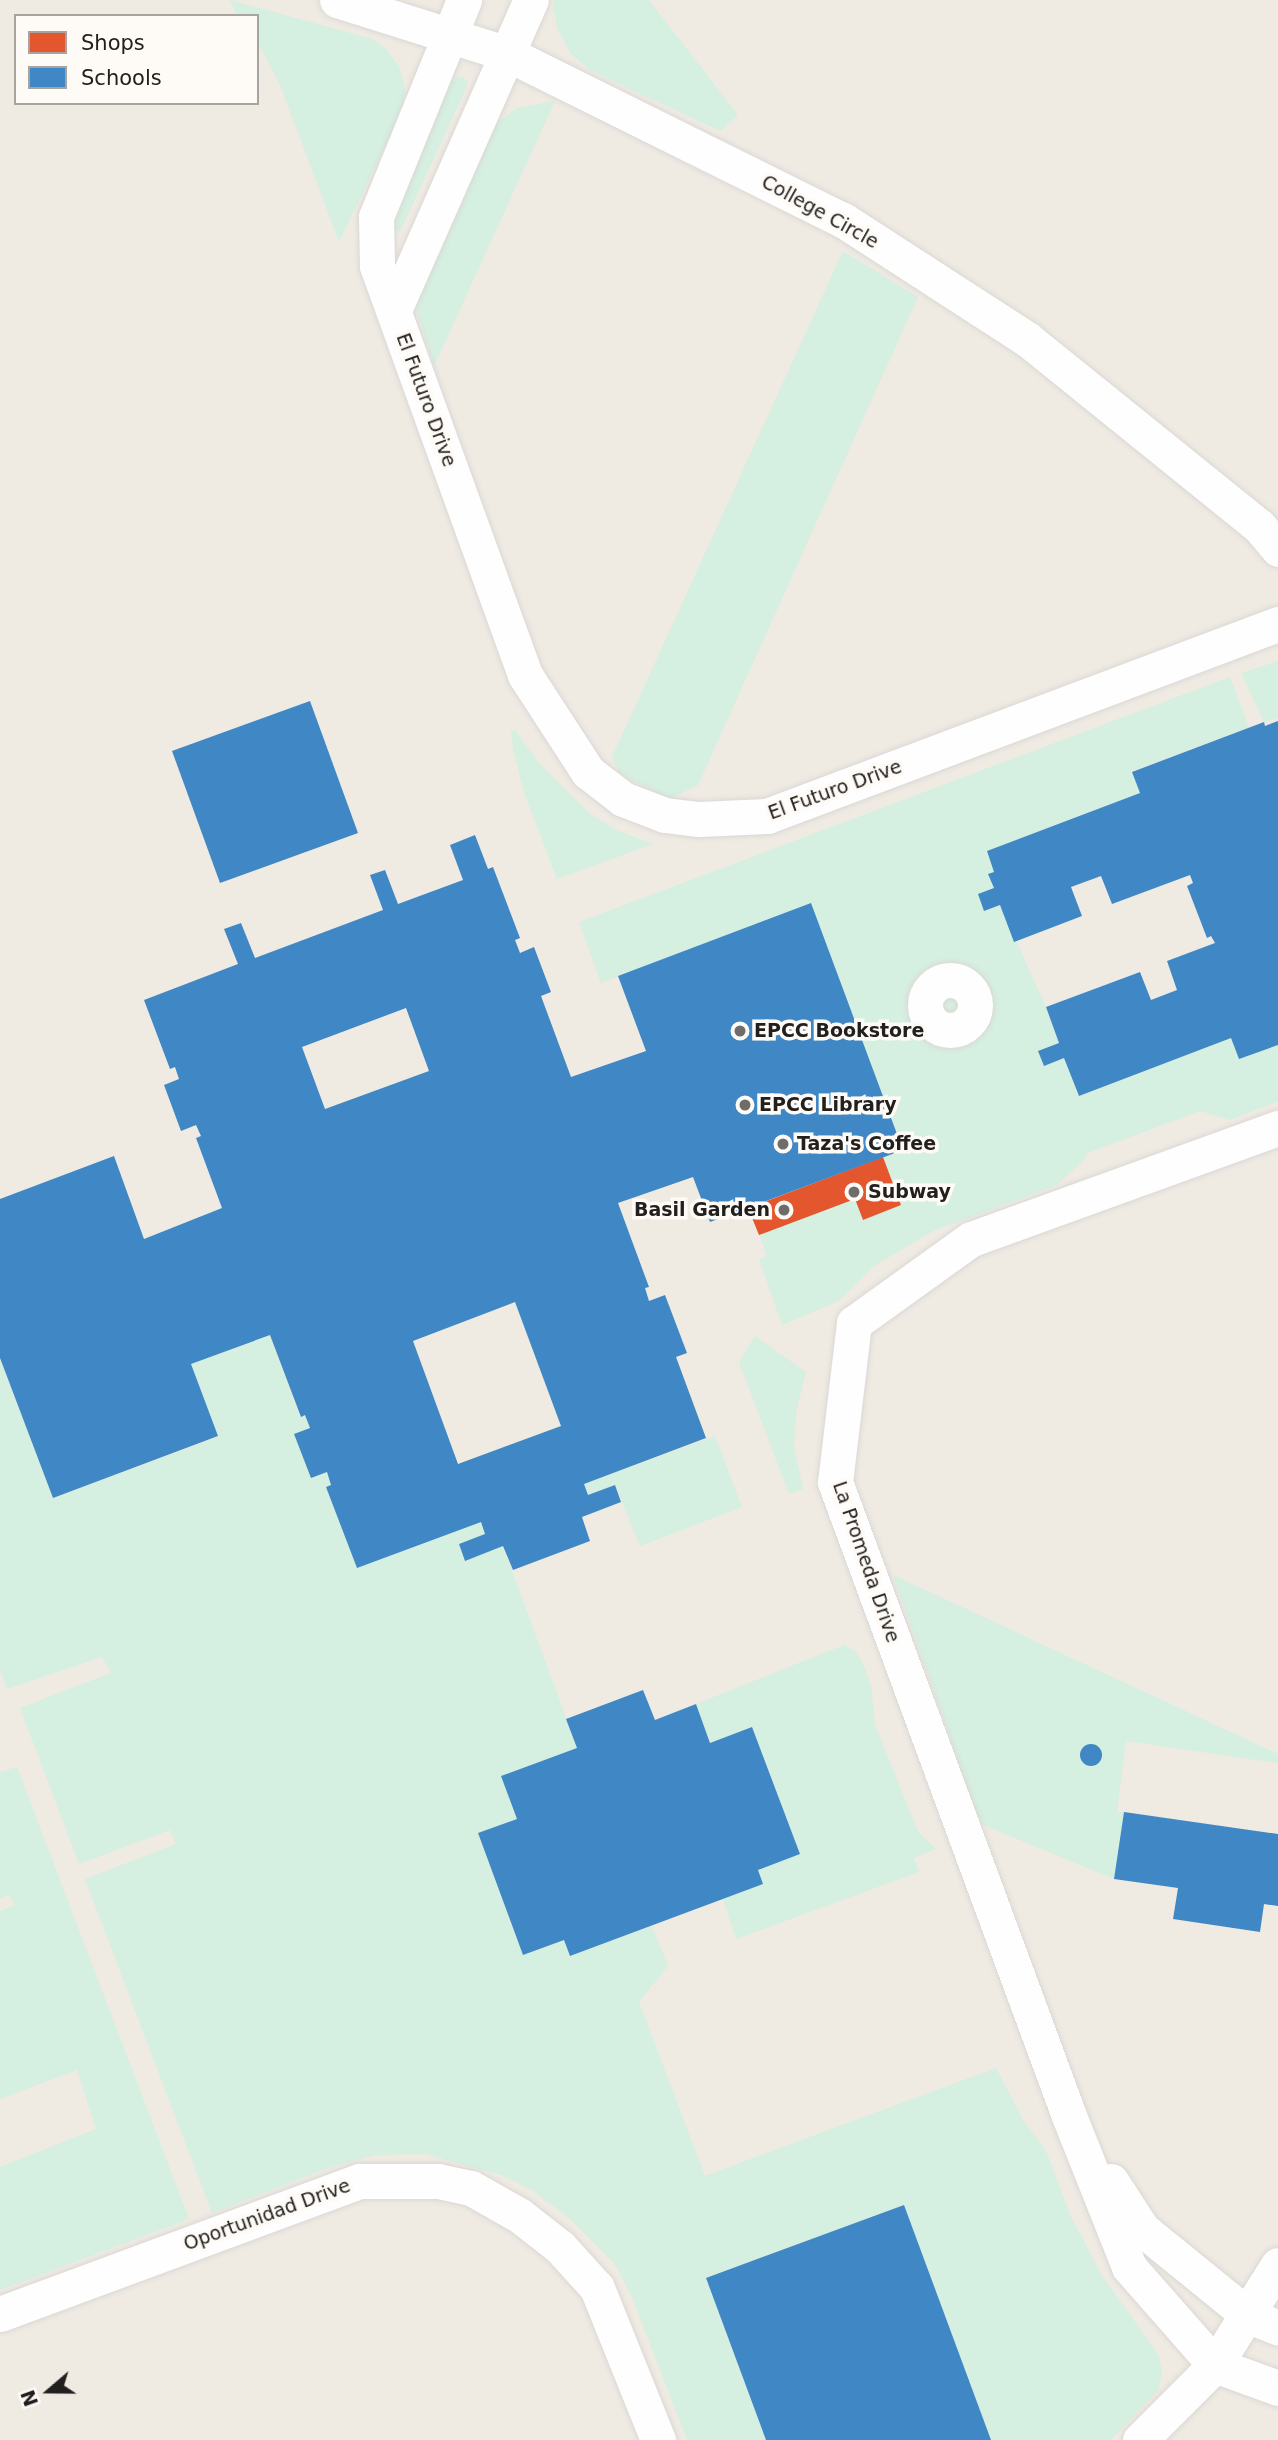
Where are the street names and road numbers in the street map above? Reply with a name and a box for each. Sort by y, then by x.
street label: College Circle [757,170,883,254]
street label: El Futuro Drive [391,330,461,470]
street label: El Futuro Drive [765,755,905,825]
street label: La Promeda Drive [828,1478,904,1646]
street label: Oportunidad Drive [181,2174,353,2256]

